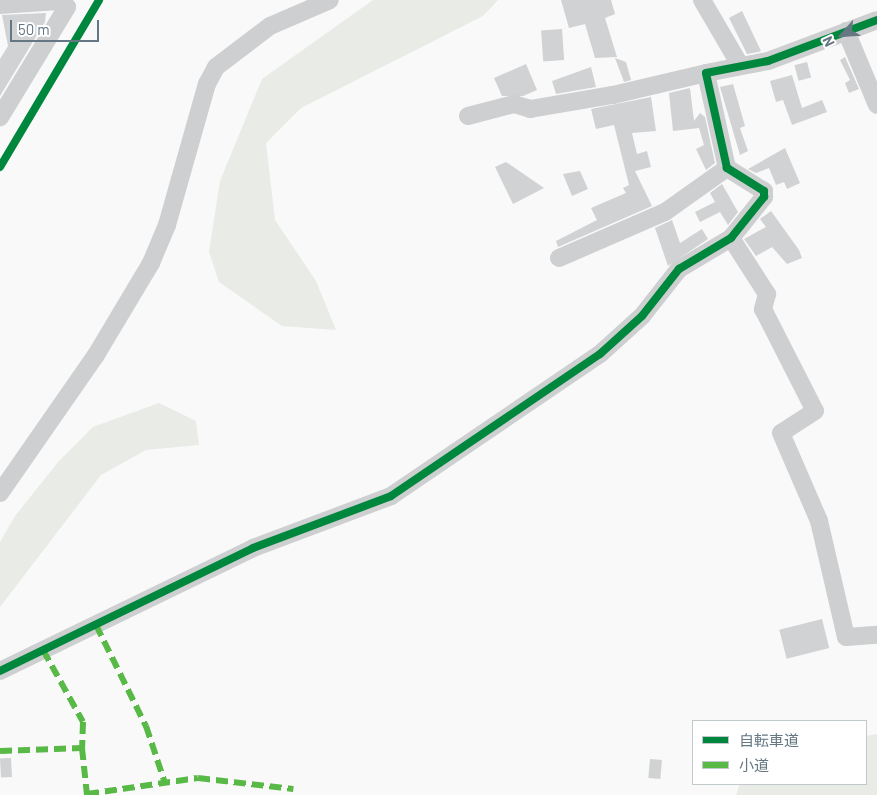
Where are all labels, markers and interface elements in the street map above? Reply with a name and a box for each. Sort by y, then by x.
scale bar [12,10,101,42]
north arrow [817,10,867,60]
text: 50 m [18,20,50,38]
text: N [818,34,838,50]
legend [692,720,867,785]
text: 自転車道 [739,731,799,749]
text: 小道 [739,756,769,774]

